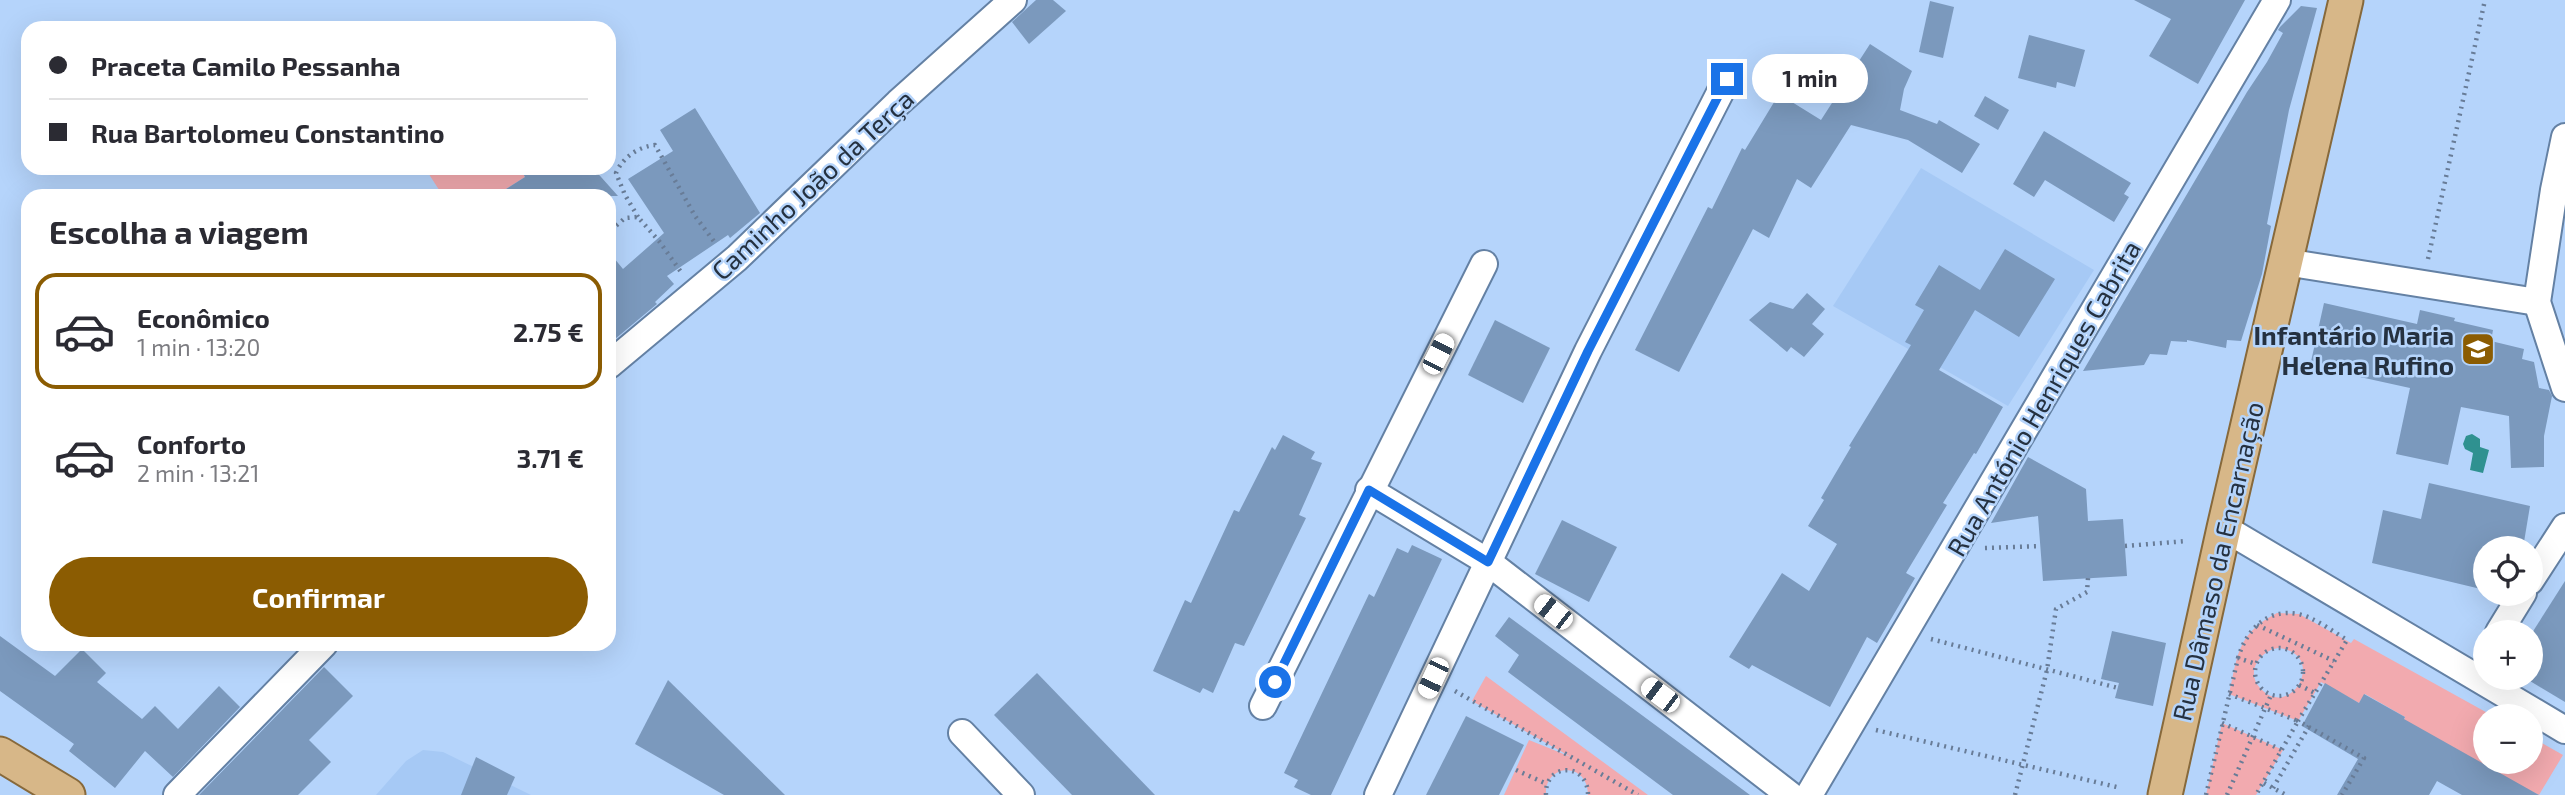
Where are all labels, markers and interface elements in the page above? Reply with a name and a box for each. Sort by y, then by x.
text: Praceta Camilo Pessanha [91,50,401,81]
callout: 1 min [1752,55,1867,104]
route end [1711,63,1743,95]
text: 1 min [1782,64,1838,92]
street label: Caminho João da Terça [705,82,921,287]
text: Rua Bartolomeu Constantino [91,117,445,148]
text: Escolha a viagem [49,212,309,250]
street label: Rua António Henriques Cabrita [1940,235,2146,561]
icon: car [53,300,116,363]
text: Econômico [137,302,270,333]
text: 2.75 € [513,316,584,347]
place label: Infantário Maria Helena Rufino [2253,319,2454,380]
school or university icon: Infantário Maria Helena Rufino [2459,330,2497,368]
car [1420,331,1457,377]
text: 1 min · 13:20 [137,333,260,361]
street label: Rua Dâmaso da Encarnação [2165,398,2271,724]
icon: car [53,426,116,489]
text: Conforto [137,428,246,459]
text: 3.71 € [516,442,584,473]
text: 2 min · 13:21 [137,459,259,487]
map controls [2473,536,2543,774]
button: locate [2473,536,2543,606]
button: Confirmar [49,557,588,637]
car [1530,591,1577,633]
button: + [2473,620,2543,690]
car [1415,655,1452,701]
route start [1259,666,1291,698]
car [1637,674,1684,716]
button: − [2473,704,2543,774]

